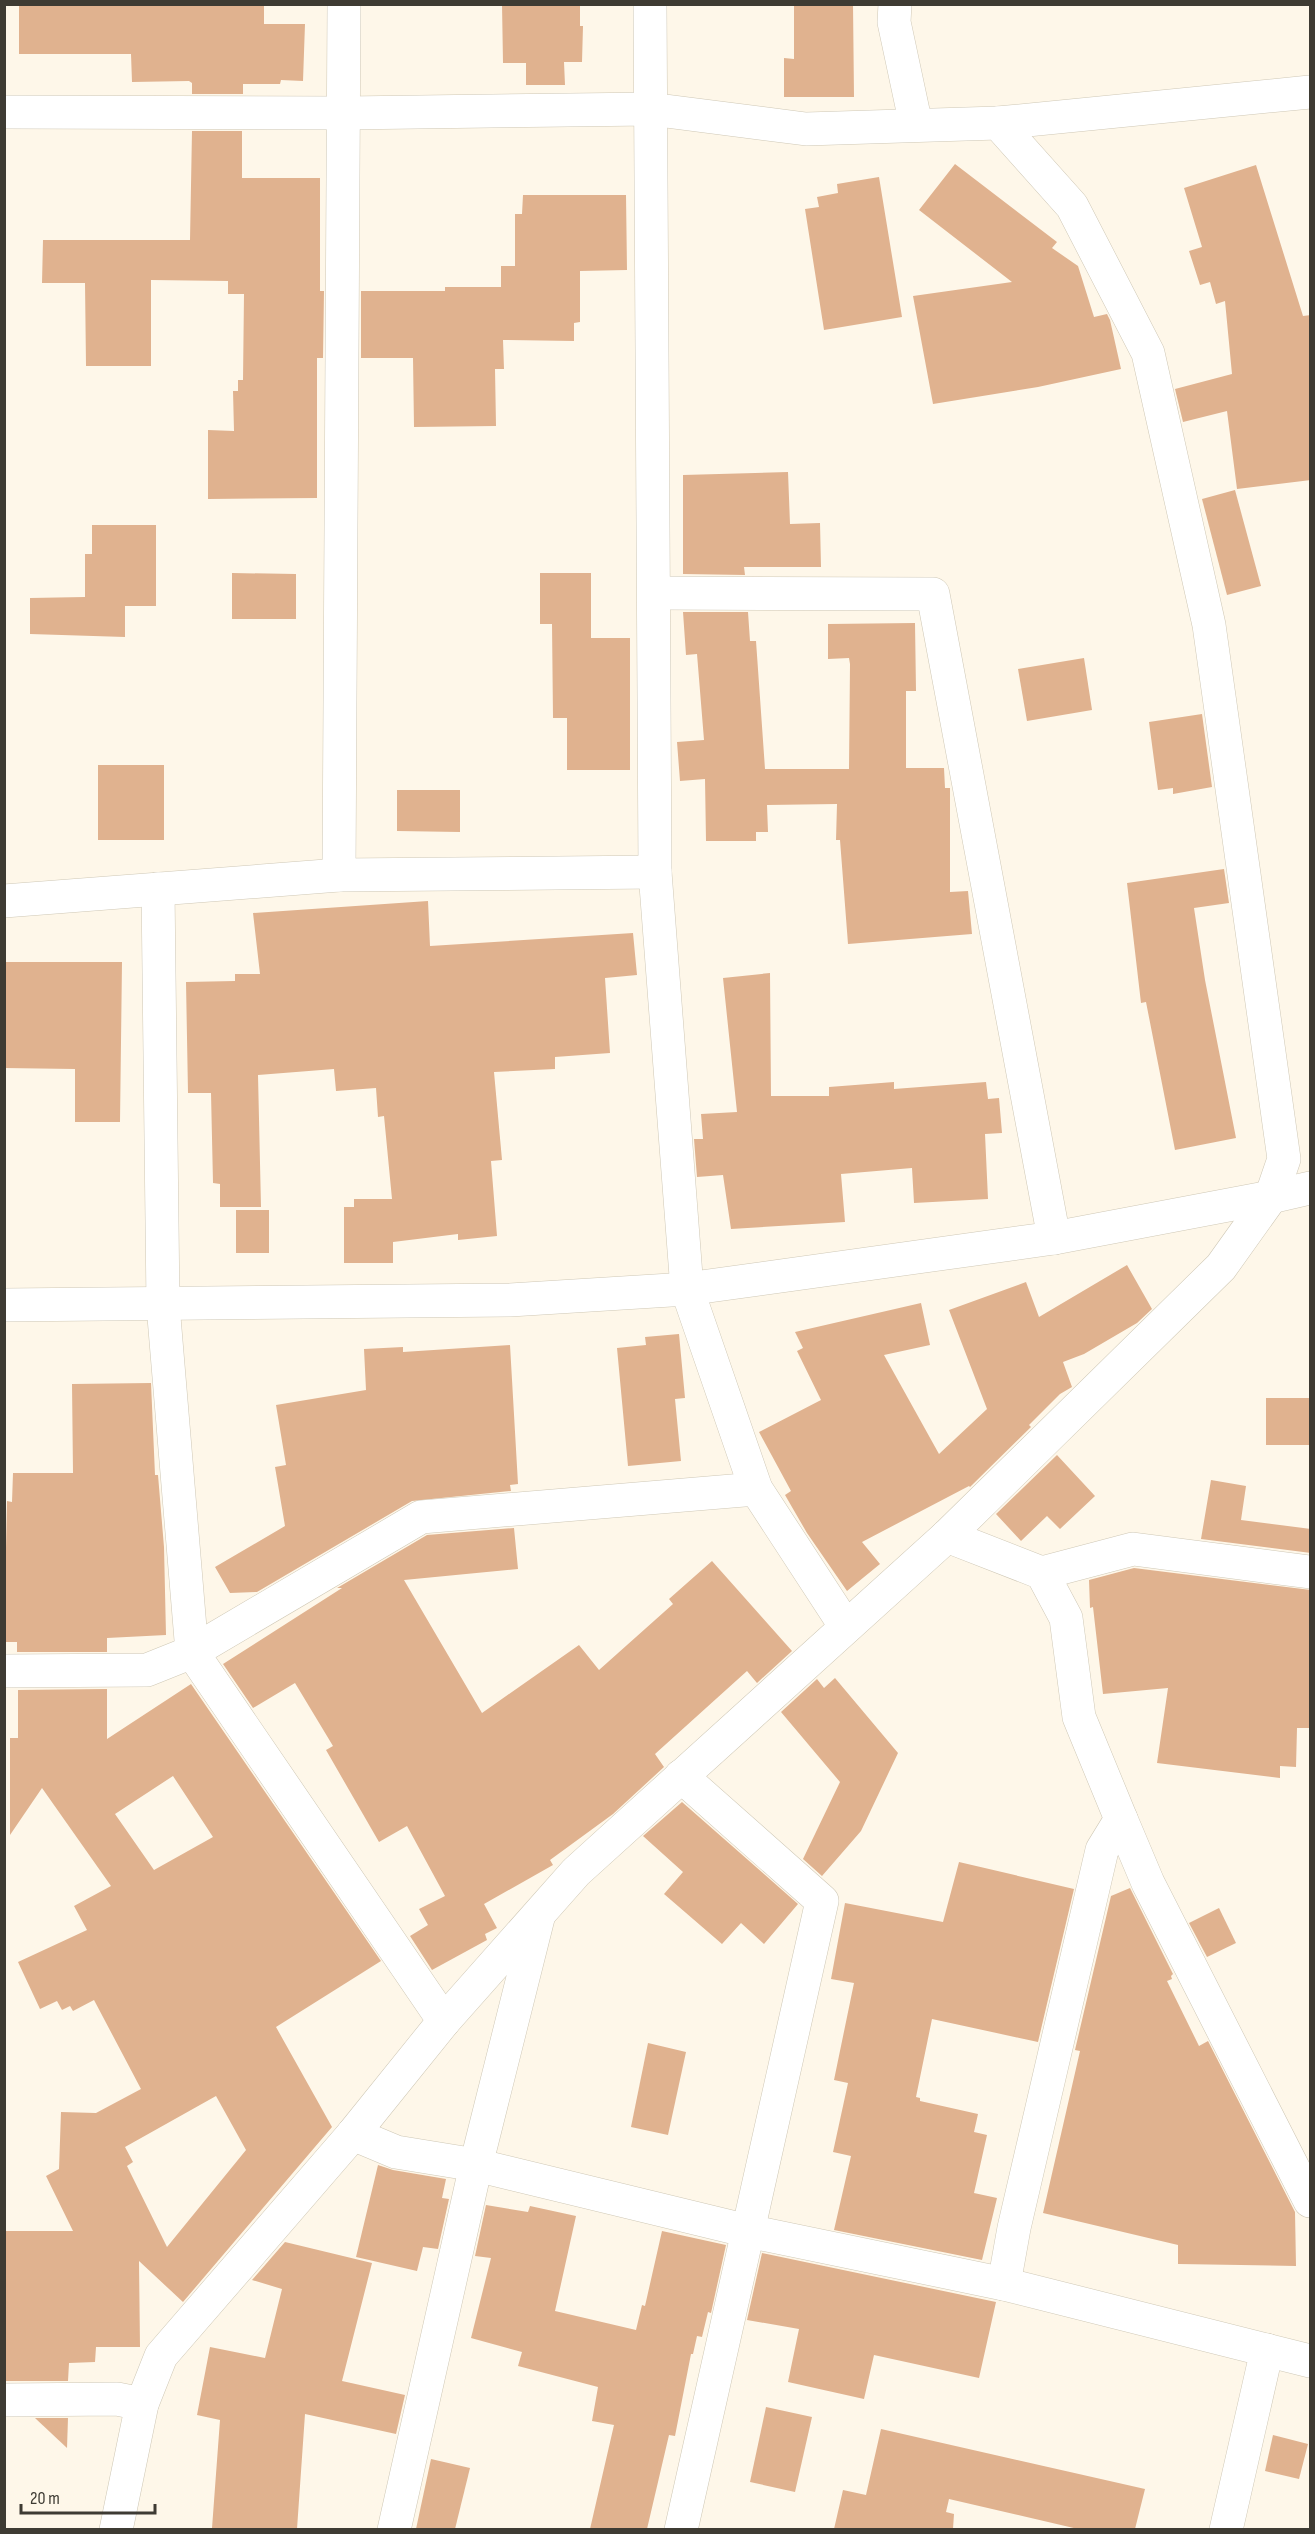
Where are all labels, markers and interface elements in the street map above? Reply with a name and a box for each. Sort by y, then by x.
scale bar [21,2477,154,2515]
text: 20 m [30,2488,60,2509]

